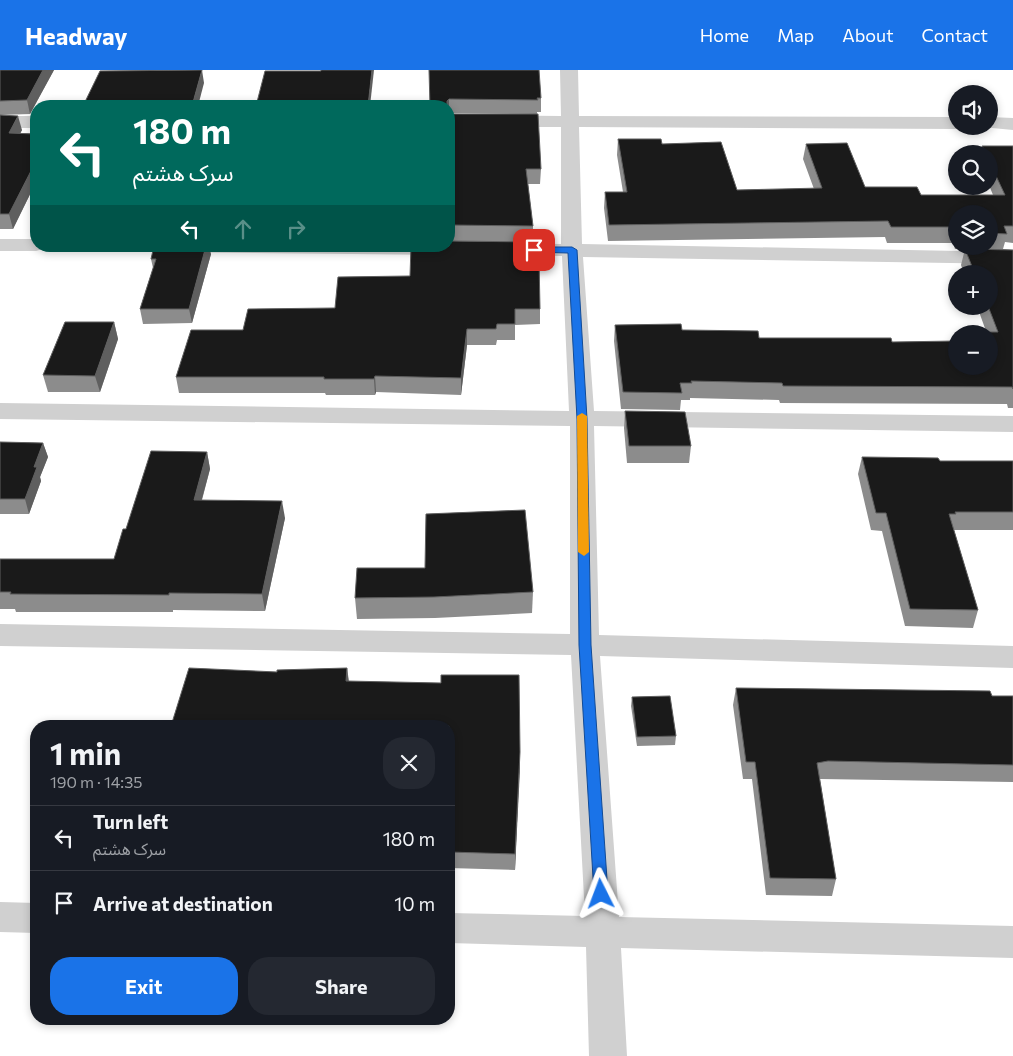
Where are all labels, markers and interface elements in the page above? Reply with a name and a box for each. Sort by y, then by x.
text: Headway [25,21,128,50]
text: Home [700,24,749,46]
text: Map [777,24,814,46]
text: About [842,24,894,46]
text: Contact [922,24,988,46]
map controls [948,85,998,375]
button: sound [948,85,998,135]
text: 180 m [133,108,231,151]
icon: left [50,120,115,185]
button: search [948,145,998,195]
text: سرک هشتم [133,159,234,186]
button: layers [948,205,998,255]
icon: left [176,215,204,243]
icon: ahead [229,215,257,243]
icon: right [282,215,310,243]
pin [513,229,555,271]
icon: arrive [520,236,548,264]
button: + [948,265,998,315]
button: − [948,325,998,375]
text: 1 min [50,734,121,771]
button: close [383,737,435,789]
text: 190 m · 14:35 [50,772,142,791]
text: Turn left [93,810,168,833]
icon: left [50,824,78,852]
text: 180 m [383,827,435,850]
text: سرک هشتم [93,839,166,858]
position arrow [574,867,626,919]
icon: arrive [50,889,78,917]
text: Arrive at destination [93,892,273,915]
text: 10 m [394,892,435,915]
button: Exit [50,957,238,1015]
button: Share [248,957,435,1015]

